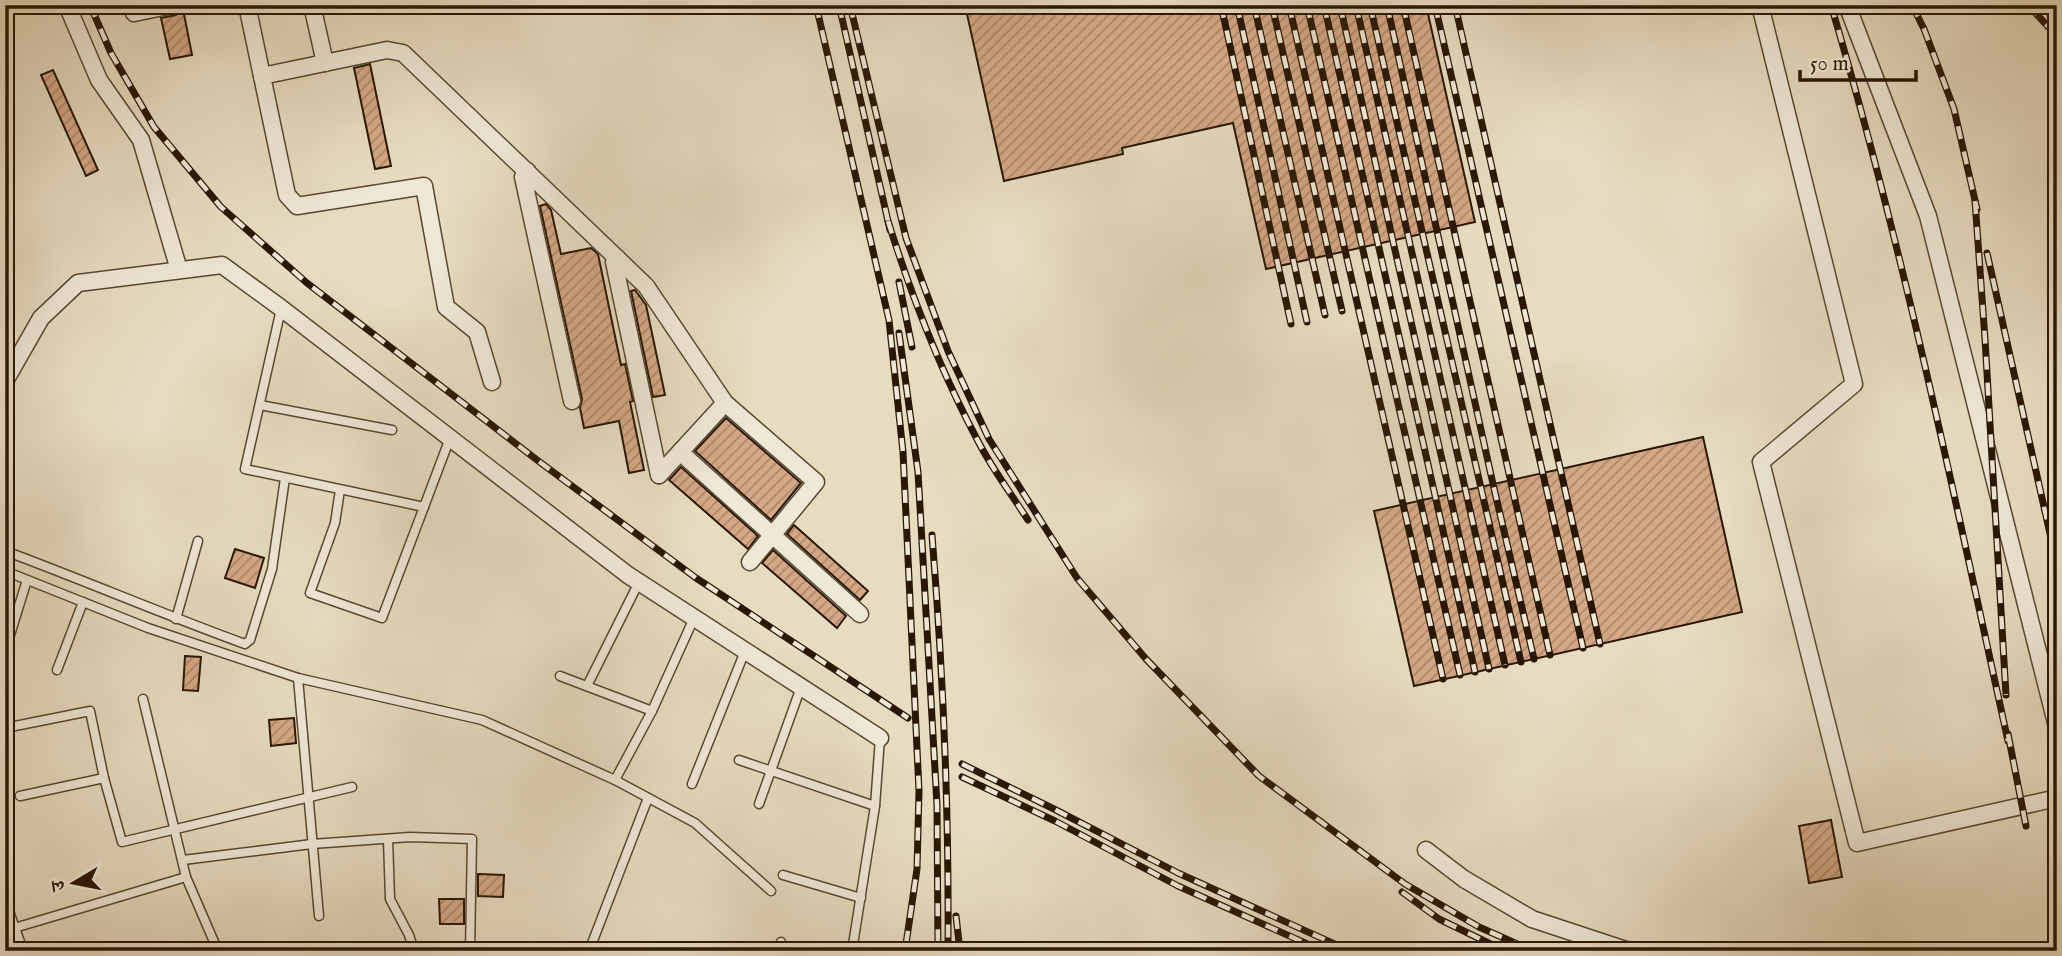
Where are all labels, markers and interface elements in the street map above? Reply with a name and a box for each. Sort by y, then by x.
scale bar [1800,38,1915,82]
text: 50 m [1810,51,1849,78]
north arrow [38,848,108,918]
text: उ [46,877,72,894]

